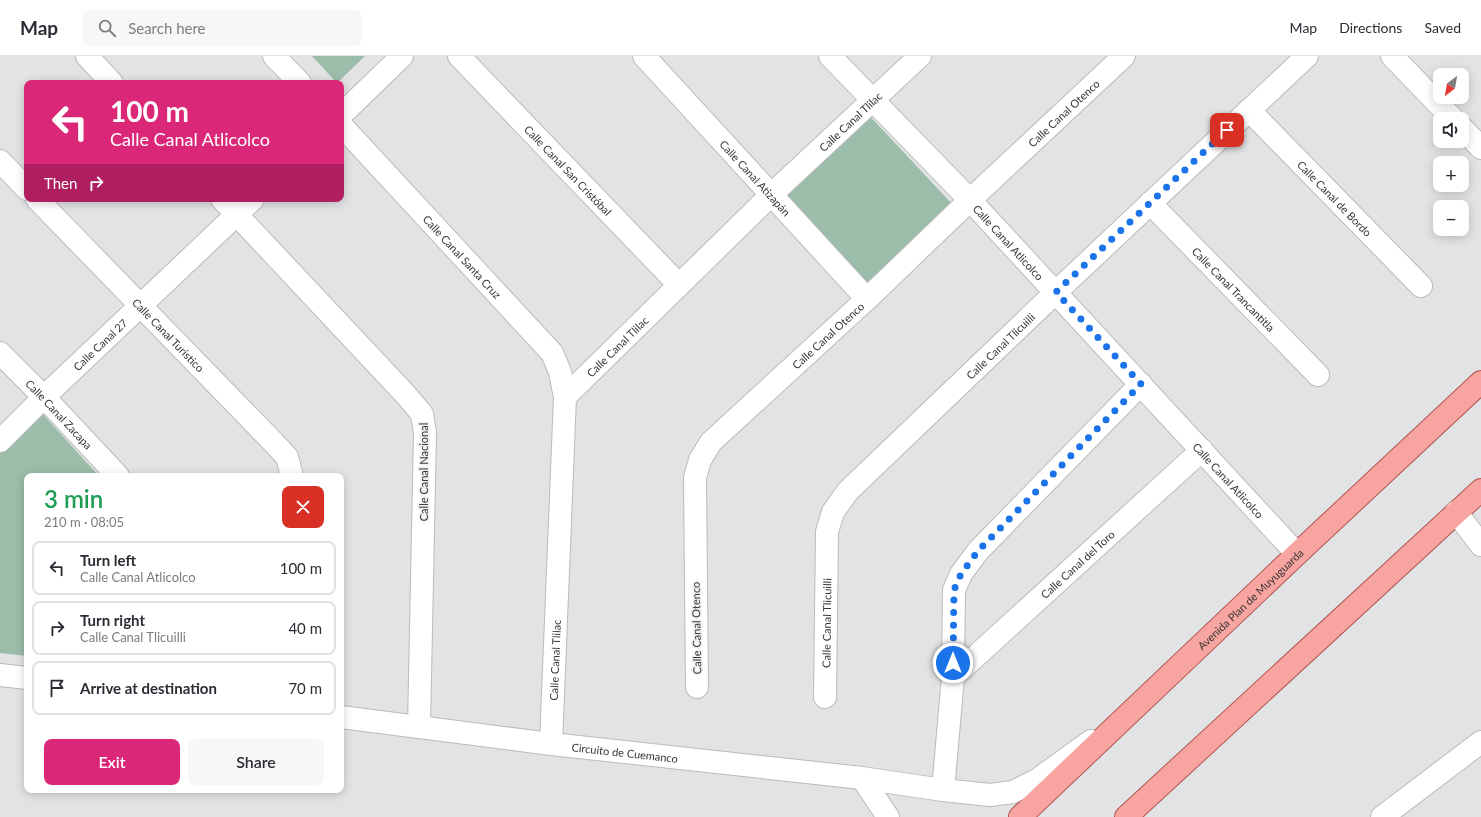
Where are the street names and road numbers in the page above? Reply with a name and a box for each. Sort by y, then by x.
street label: Calle Canal Otenco [1025,76,1102,149]
street label: Calle Canal Tlilac [816,89,884,154]
street label: Calle Canal San Cristóbal [522,122,615,218]
street label: Calle Canal Atizapán [718,137,794,218]
street label: Calle Canal de Bordo [1295,157,1375,239]
street label: Calle Canal Atlicolco [971,202,1047,282]
street label: Calle Canal Santa Cruz [421,212,504,301]
street label: Calle Canal Trancantitla [1190,244,1278,334]
street label: Calle Canal Turístico [130,295,207,374]
street label: Calle Canal Otenco [789,299,866,371]
street label: Calle Canal Tlicuilli [963,310,1037,381]
street label: Calle Canal Tlilac [583,313,650,379]
street label: Calle Canal 27 [70,316,129,373]
street label: Calle Canal Zacapa [23,376,95,451]
street label: Calle Canal Nacional [417,423,430,521]
street label: Calle Canal Atlicolco [1191,440,1267,520]
street label: Calle Canal del Toro [1038,527,1117,601]
street label: Avenida Plan de Muyuguarda [1194,546,1305,652]
street label: Calle Canal Tlicuilli [819,578,833,668]
street label: Calle Canal Otenco [689,582,703,674]
street label: Calle Canal Tlilac [546,619,563,701]
street label: Circuito de Cuemanco [571,740,679,764]

